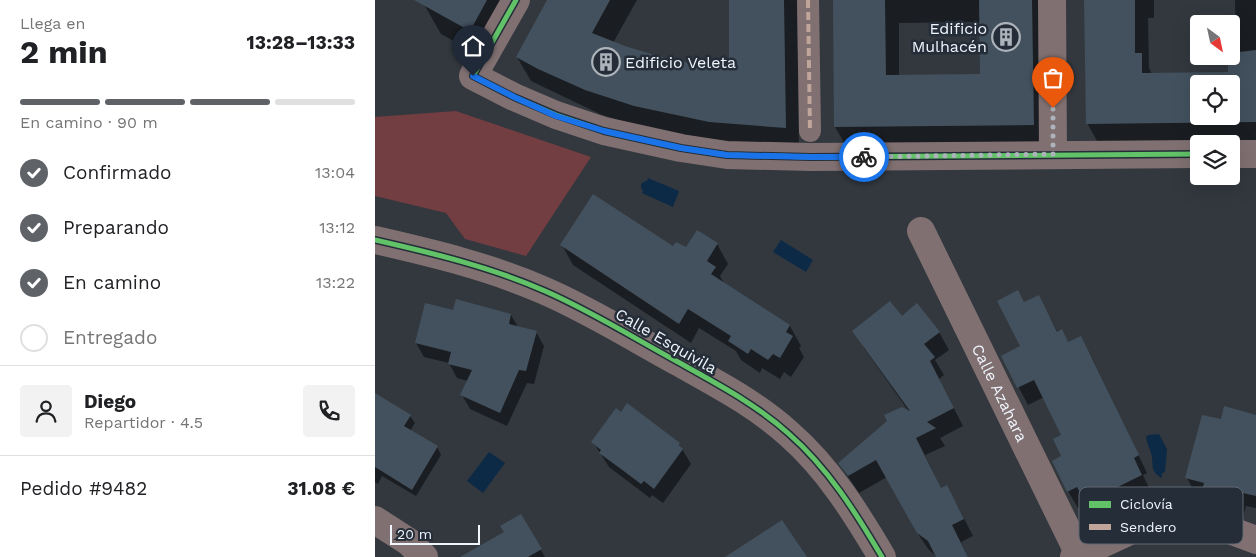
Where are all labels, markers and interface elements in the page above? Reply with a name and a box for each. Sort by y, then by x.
text: Llega en [20,14,86,33]
north arrow [1190,15,1240,65]
map controls [1190,15,1240,185]
place label: Edificio Mulhacén [912,19,987,56]
building icon: Edificio Mulhacén [991,22,1021,52]
pin [452,25,494,76]
text: 13:28–13:33 [246,31,355,54]
icon: home [459,32,487,60]
text: 2 min [20,33,108,71]
building icon: Edificio Veleta [591,47,621,77]
place label: Edificio Veleta [625,53,736,72]
pin [1032,57,1074,108]
icon: bag [1039,64,1067,92]
button: locate [1190,75,1240,125]
text: En camino · 90 m [20,113,158,132]
courier [839,132,889,182]
button: layers [1190,135,1240,185]
icon: bike [850,143,878,171]
icon: check [20,159,48,187]
text: Confirmado [63,161,172,184]
text: 13:04 [315,163,355,182]
icon: check [20,214,48,242]
text: Preparando [63,216,169,239]
text: 13:12 [319,218,355,237]
icon: check [20,269,48,297]
text: En camino [63,271,161,294]
text: 13:22 [316,273,355,292]
street label: Calle Esquivila [612,304,720,378]
text: Entregado [63,326,157,349]
street label: Calle Azahara [968,341,1032,445]
button: person [20,385,72,437]
button: phone [303,385,355,437]
text: Diego [84,390,136,413]
text: Repartidor · 4.5 [84,413,203,432]
text: Pedido #9482 [20,477,147,500]
text: 31.08 € [287,477,355,500]
legend [1079,487,1243,544]
text: Ciclovía [1120,496,1173,512]
text: Sendero [1120,519,1176,535]
scale bar [390,522,480,545]
text: 20 m [397,526,432,542]

